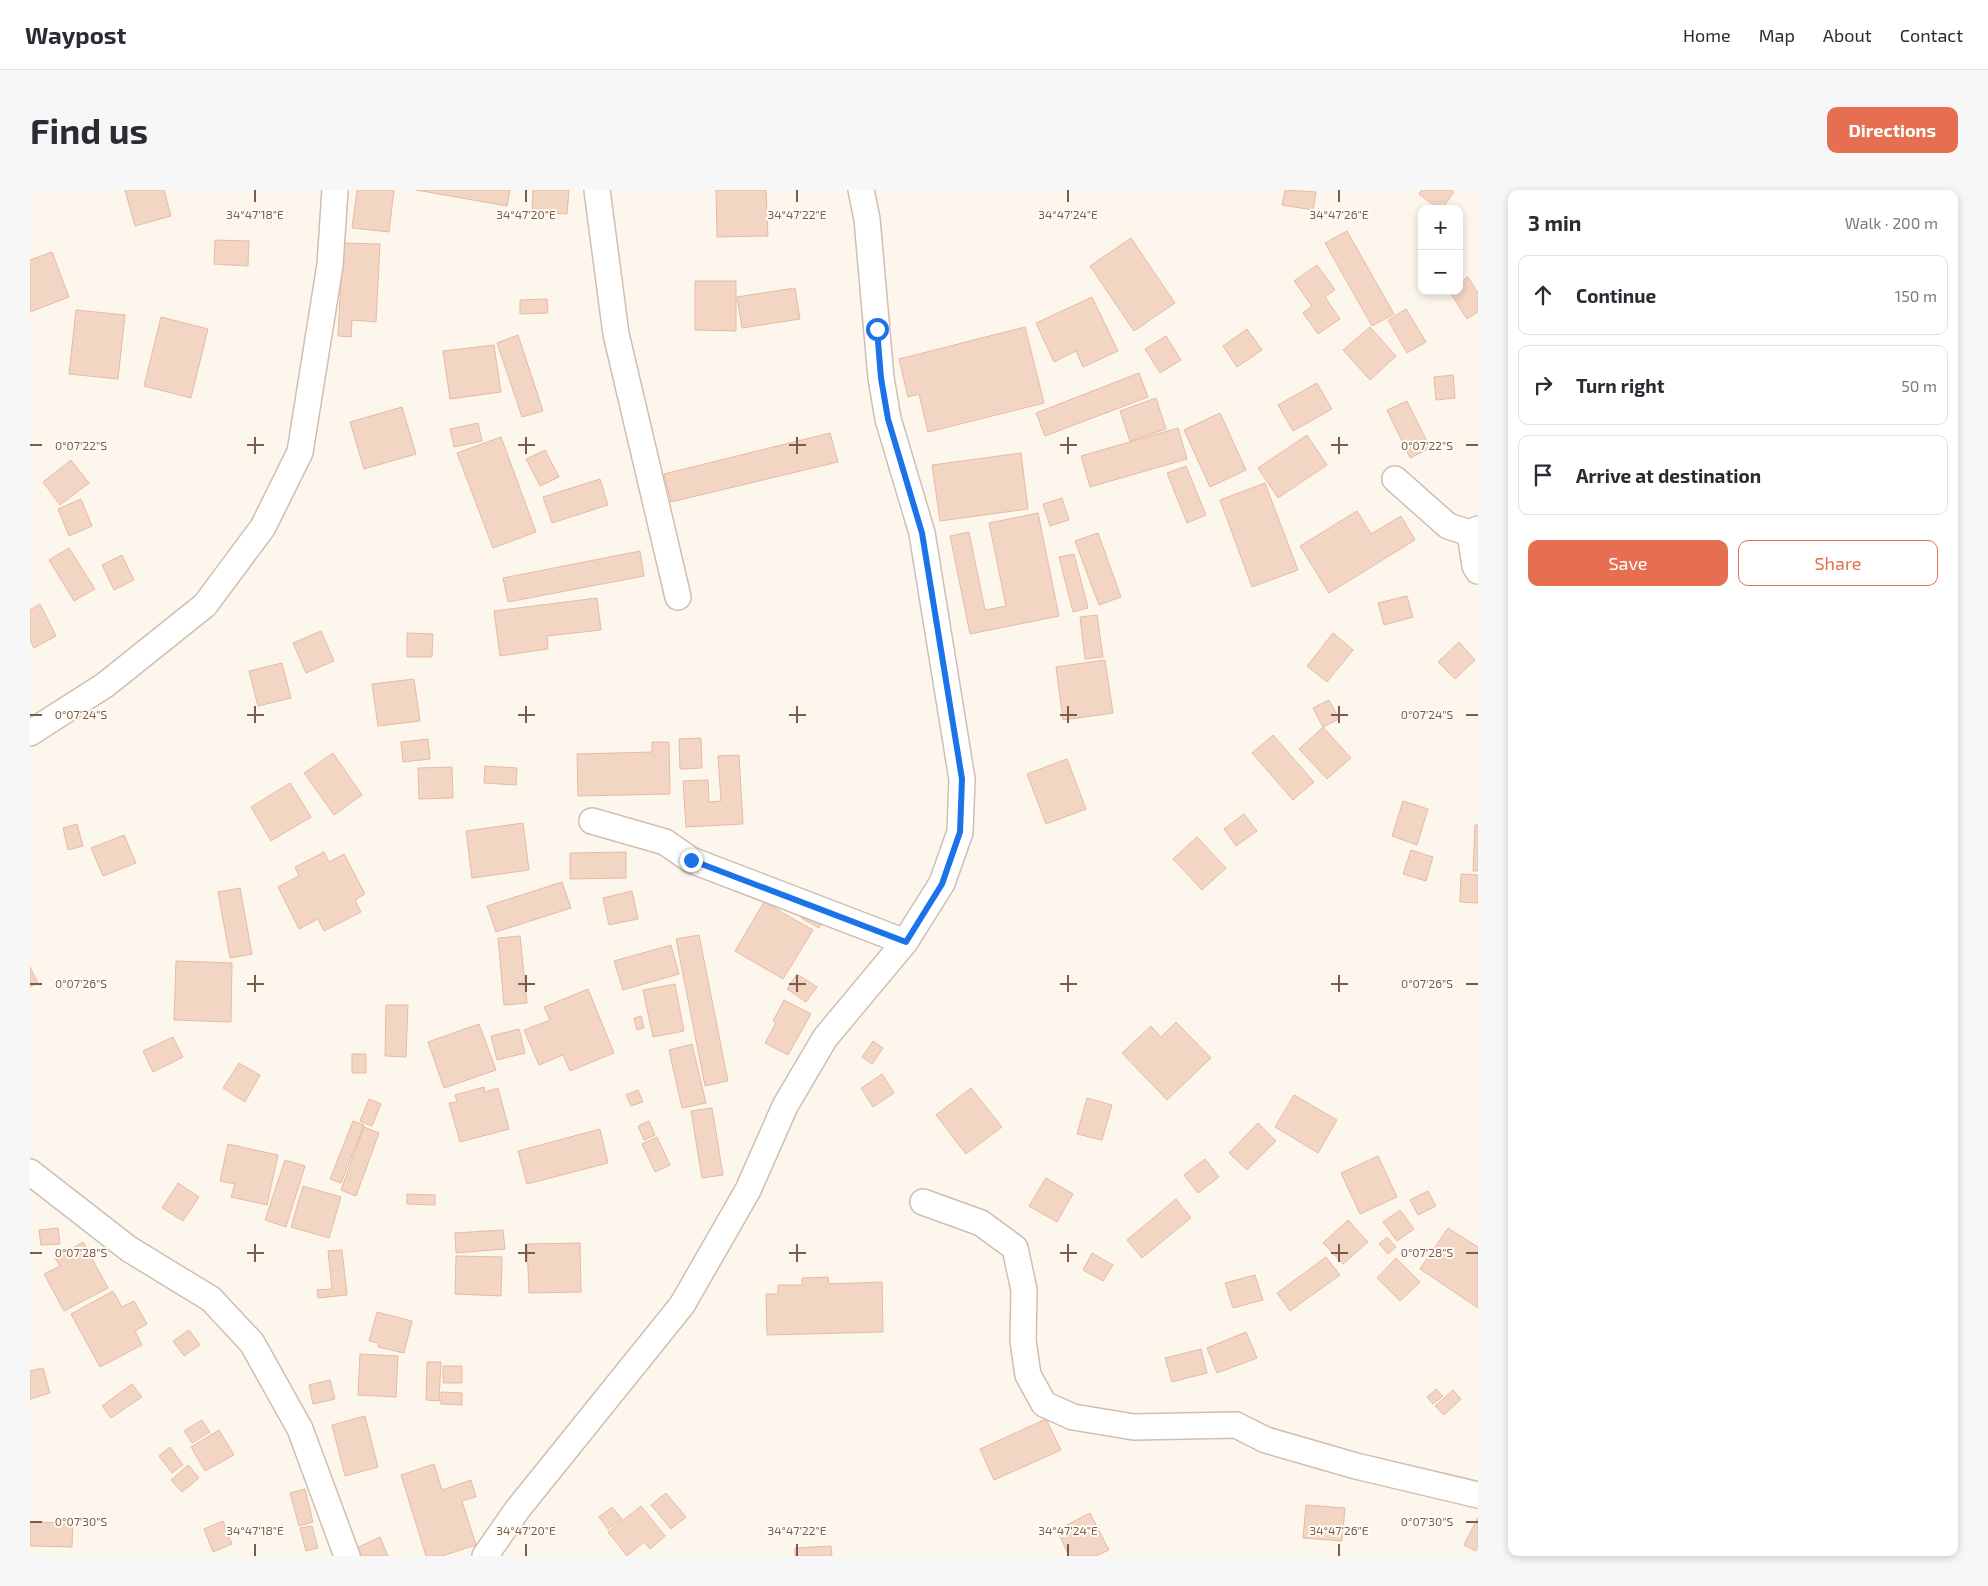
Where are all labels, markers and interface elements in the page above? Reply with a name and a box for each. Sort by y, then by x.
text: Waypost [25,20,126,49]
text: Home [1683,24,1731,46]
text: Map [1759,24,1795,46]
text: About [1823,24,1872,46]
text: Contact [1900,24,1963,46]
button: Directions [1827,107,1958,153]
text: Find us [30,109,148,151]
map controls [1418,205,1463,295]
button: + [1418,205,1463,250]
text: 34°47'18"E [226,207,284,221]
text: 34°47'20"E [496,207,556,221]
text: 34°47'22"E [768,207,827,221]
text: 34°47'24"E [1038,207,1098,221]
text: 34°47'26"E [1309,207,1369,221]
text: 3 min [1528,210,1581,235]
text: Walk · 200 m [1845,213,1938,232]
button: − [1418,250,1463,295]
icon: ahead [1529,281,1557,309]
text: Continue [1576,284,1656,307]
text: 150 m [1895,286,1937,305]
route start [866,318,889,341]
icon: right [1529,371,1557,399]
text: Turn right [1576,374,1664,397]
text: 50 m [1901,376,1937,395]
text: 0°07'22"S [55,438,107,452]
text: 0°07'22"S [1401,438,1453,452]
icon: arrive [1529,461,1557,489]
text: Arrive at destination [1576,464,1761,487]
button: Save [1528,540,1728,586]
button: Share [1738,540,1938,586]
text: 0°07'24"S [55,707,108,721]
text: 0°07'24"S [1401,707,1454,721]
route end [680,849,703,872]
text: 0°07'26"S [55,976,107,990]
text: 0°07'26"S [1401,976,1453,990]
text: 0°07'28"S [55,1245,108,1259]
text: 0°07'28"S [1401,1245,1454,1259]
text: 0°07'30"S [55,1514,107,1528]
text: 0°07'30"S [1401,1514,1453,1528]
text: 34°47'18"E [226,1523,284,1537]
text: 34°47'20"E [496,1523,556,1537]
text: 34°47'22"E [768,1523,827,1537]
text: 34°47'24"E [1038,1523,1098,1537]
text: 34°47'26"E [1309,1523,1369,1537]

